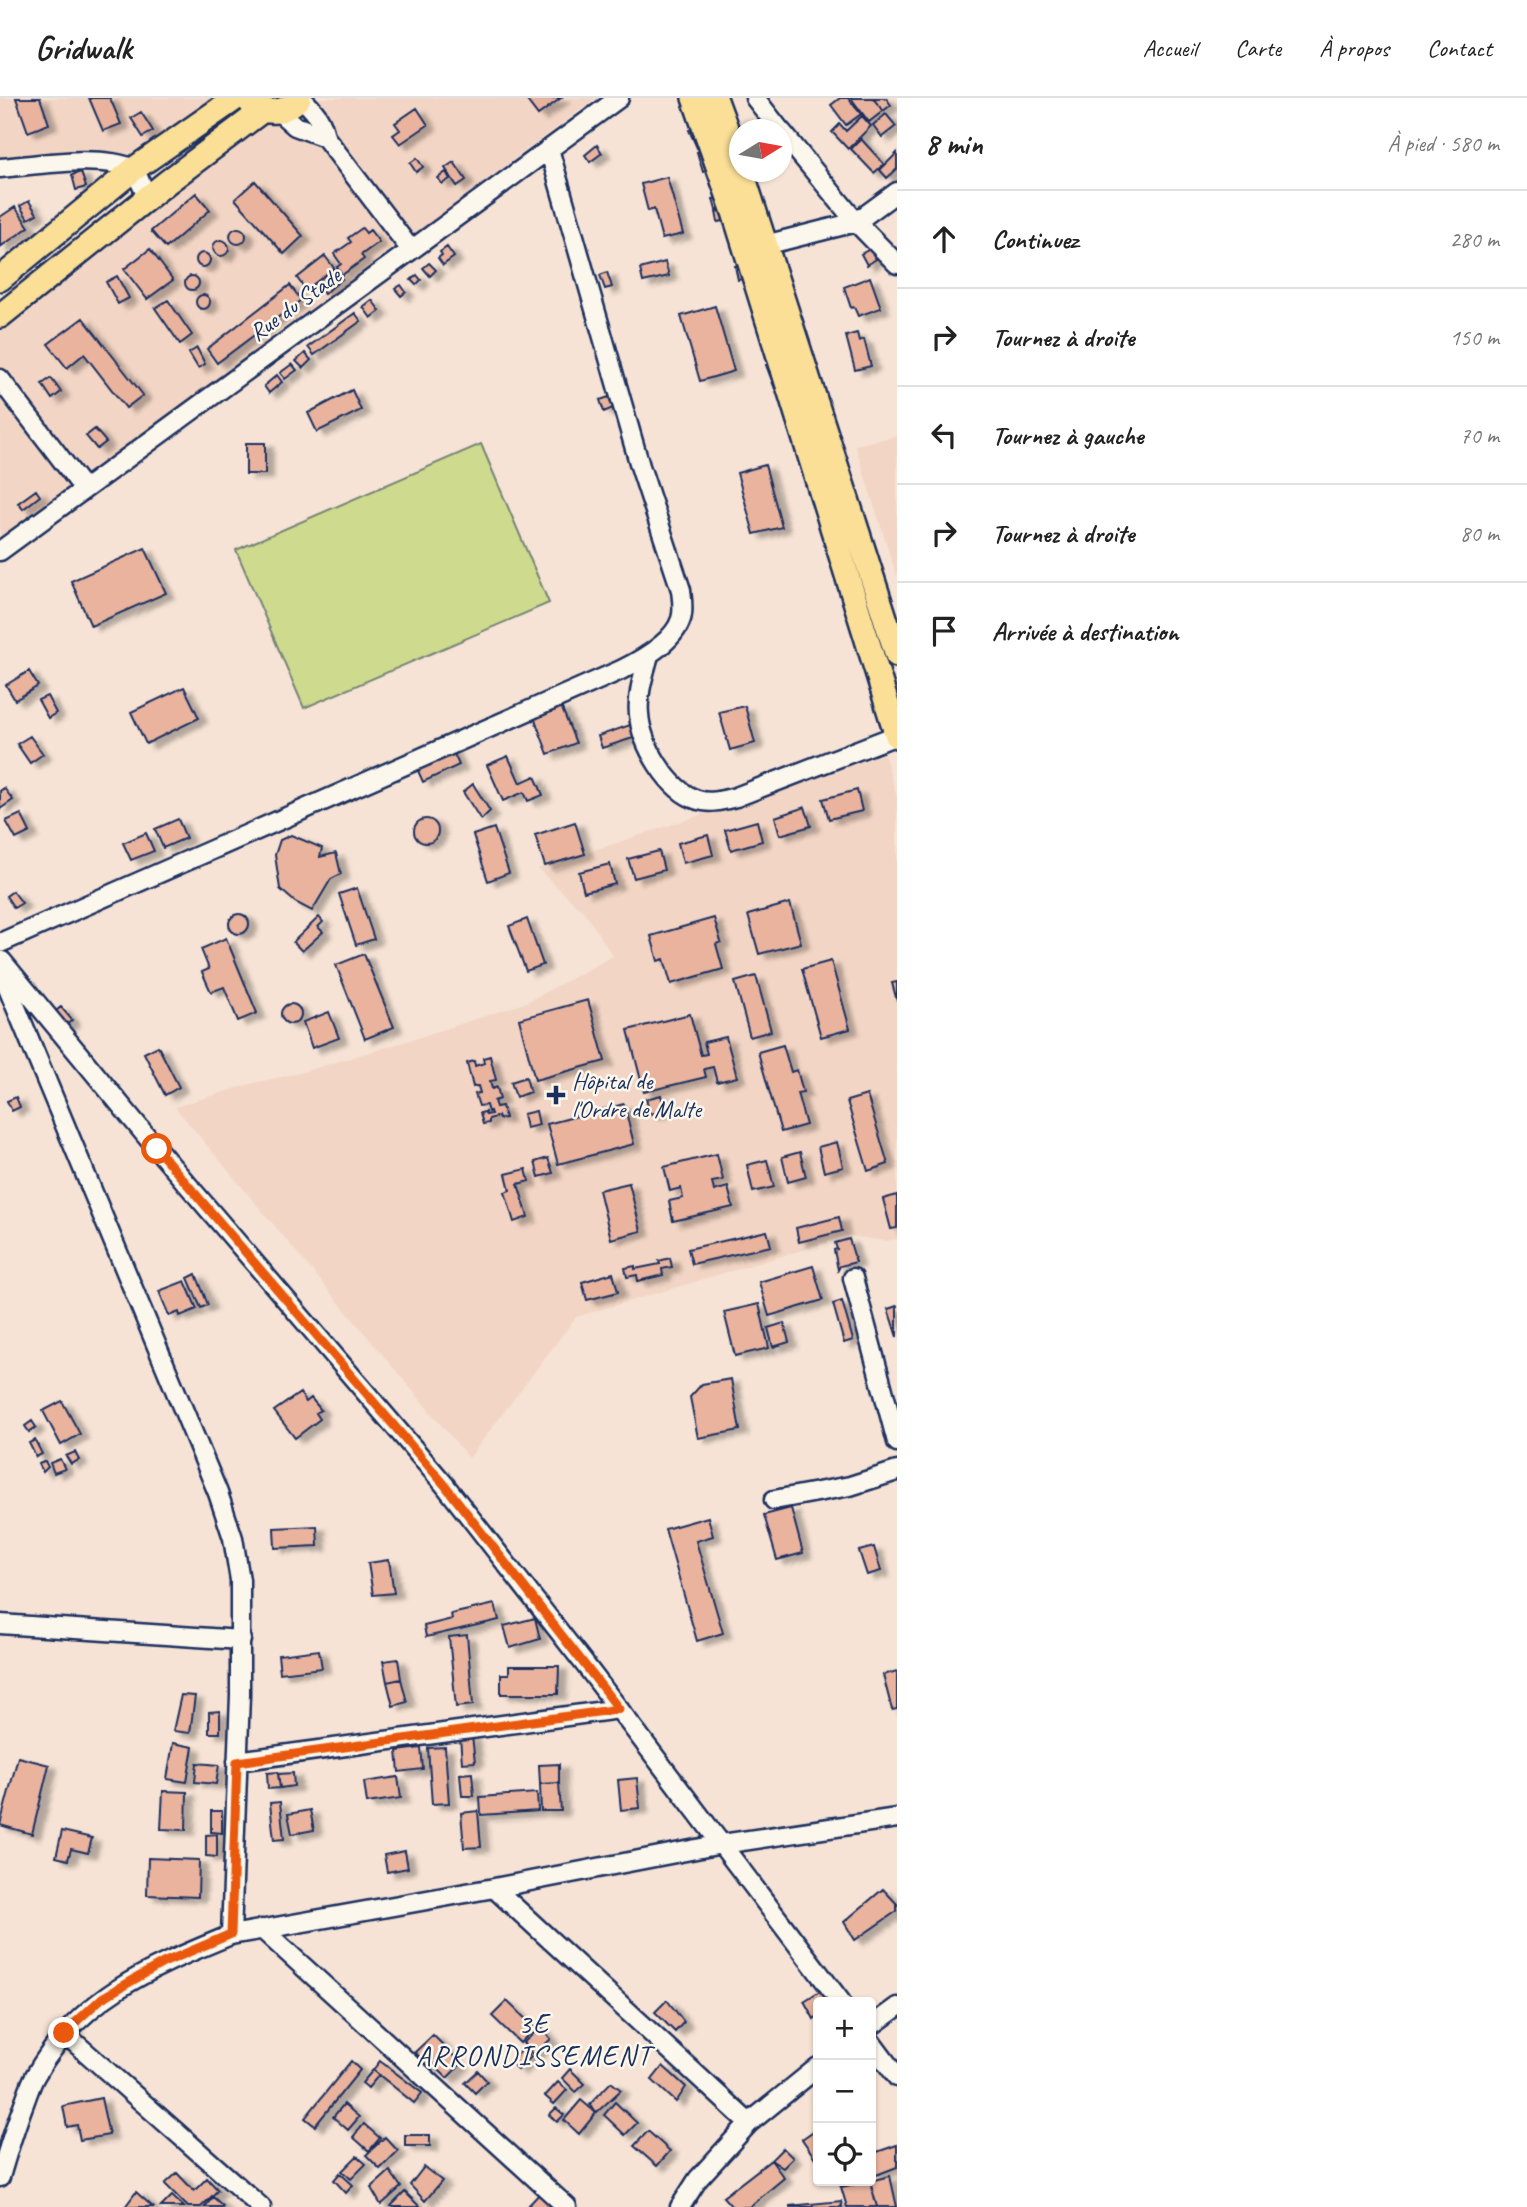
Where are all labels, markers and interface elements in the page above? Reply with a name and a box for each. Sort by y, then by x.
text: Gridwalk [35,27,132,69]
text: Accueil [1143,33,1197,63]
text: Carte [1235,33,1281,63]
text: À propos [1319,33,1389,63]
text: Contact [1427,33,1492,63]
north arrow [729,119,792,182]
text: 8 min [925,125,982,163]
text: À pied · 580 m [1387,129,1499,158]
icon: ahead [925,220,963,258]
text: Continuez [992,223,1078,256]
text: 280 m [1450,225,1499,254]
street label: Rue du Stade [243,259,349,347]
icon: right [925,318,963,356]
text: Tournez à droite [992,321,1134,354]
text: 150 m [1450,323,1499,352]
icon: left [925,416,963,454]
text: Tournez à gauche [992,419,1143,452]
text: 70 m [1460,421,1499,450]
icon: right [925,514,963,552]
text: Tournez à droite [992,517,1134,550]
text: 80 m [1460,519,1499,548]
icon: arrive [925,612,963,650]
text: Arrivée à destination [992,615,1178,648]
place label: Hôpital de l'Ordre de Malte [572,1066,703,1124]
marker: Hôpital de l'Ordre de Malte [546,1085,566,1105]
route start [141,1133,172,1164]
map controls [813,1997,876,2186]
button: + [813,1997,876,2060]
district label: 3E ARRONDISSEMENT [416,2006,656,2073]
route end [48,2017,79,2048]
button: − [813,2060,876,2123]
button: locate [813,2123,876,2186]

